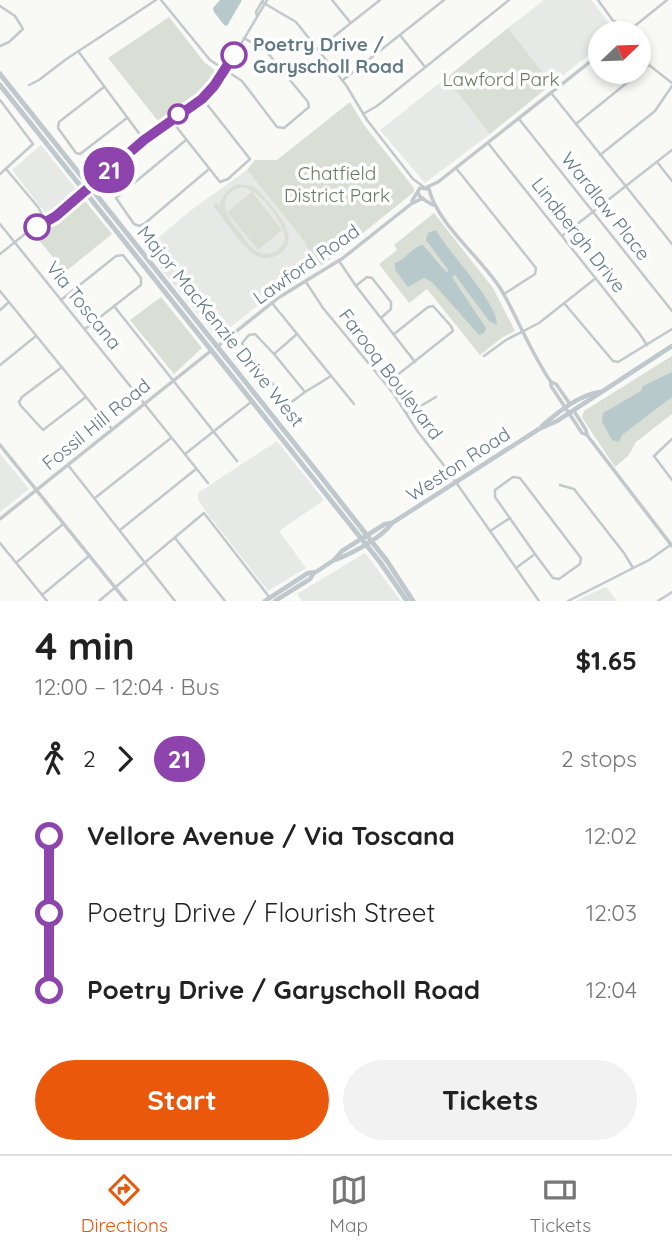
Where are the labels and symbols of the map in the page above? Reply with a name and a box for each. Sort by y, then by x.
north arrow [588,21,651,84]
place label: Poetry Drive / Garyscholl Road [253,32,404,78]
marker: Poetry Drive / Garyscholl Road [221,42,247,68]
park label: Lawford Park [442,67,560,91]
unlabelled marker [168,104,188,124]
line badge: 21 [78,147,140,193]
street label: Wardlaw Place [556,147,656,265]
park label: Chatfield District Park [284,161,390,207]
street label: Lindbergh Drive [527,173,631,297]
unlabelled marker [24,214,50,240]
street label: Lawford Road [248,219,364,309]
street label: Major MacKenzie Drive West [132,221,310,431]
street label: Via Toscana [41,256,127,354]
street label: Farooq Boulevard [334,304,448,444]
street label: Fossil Hill Road [37,373,155,475]
street label: Weston Road [402,422,514,506]

